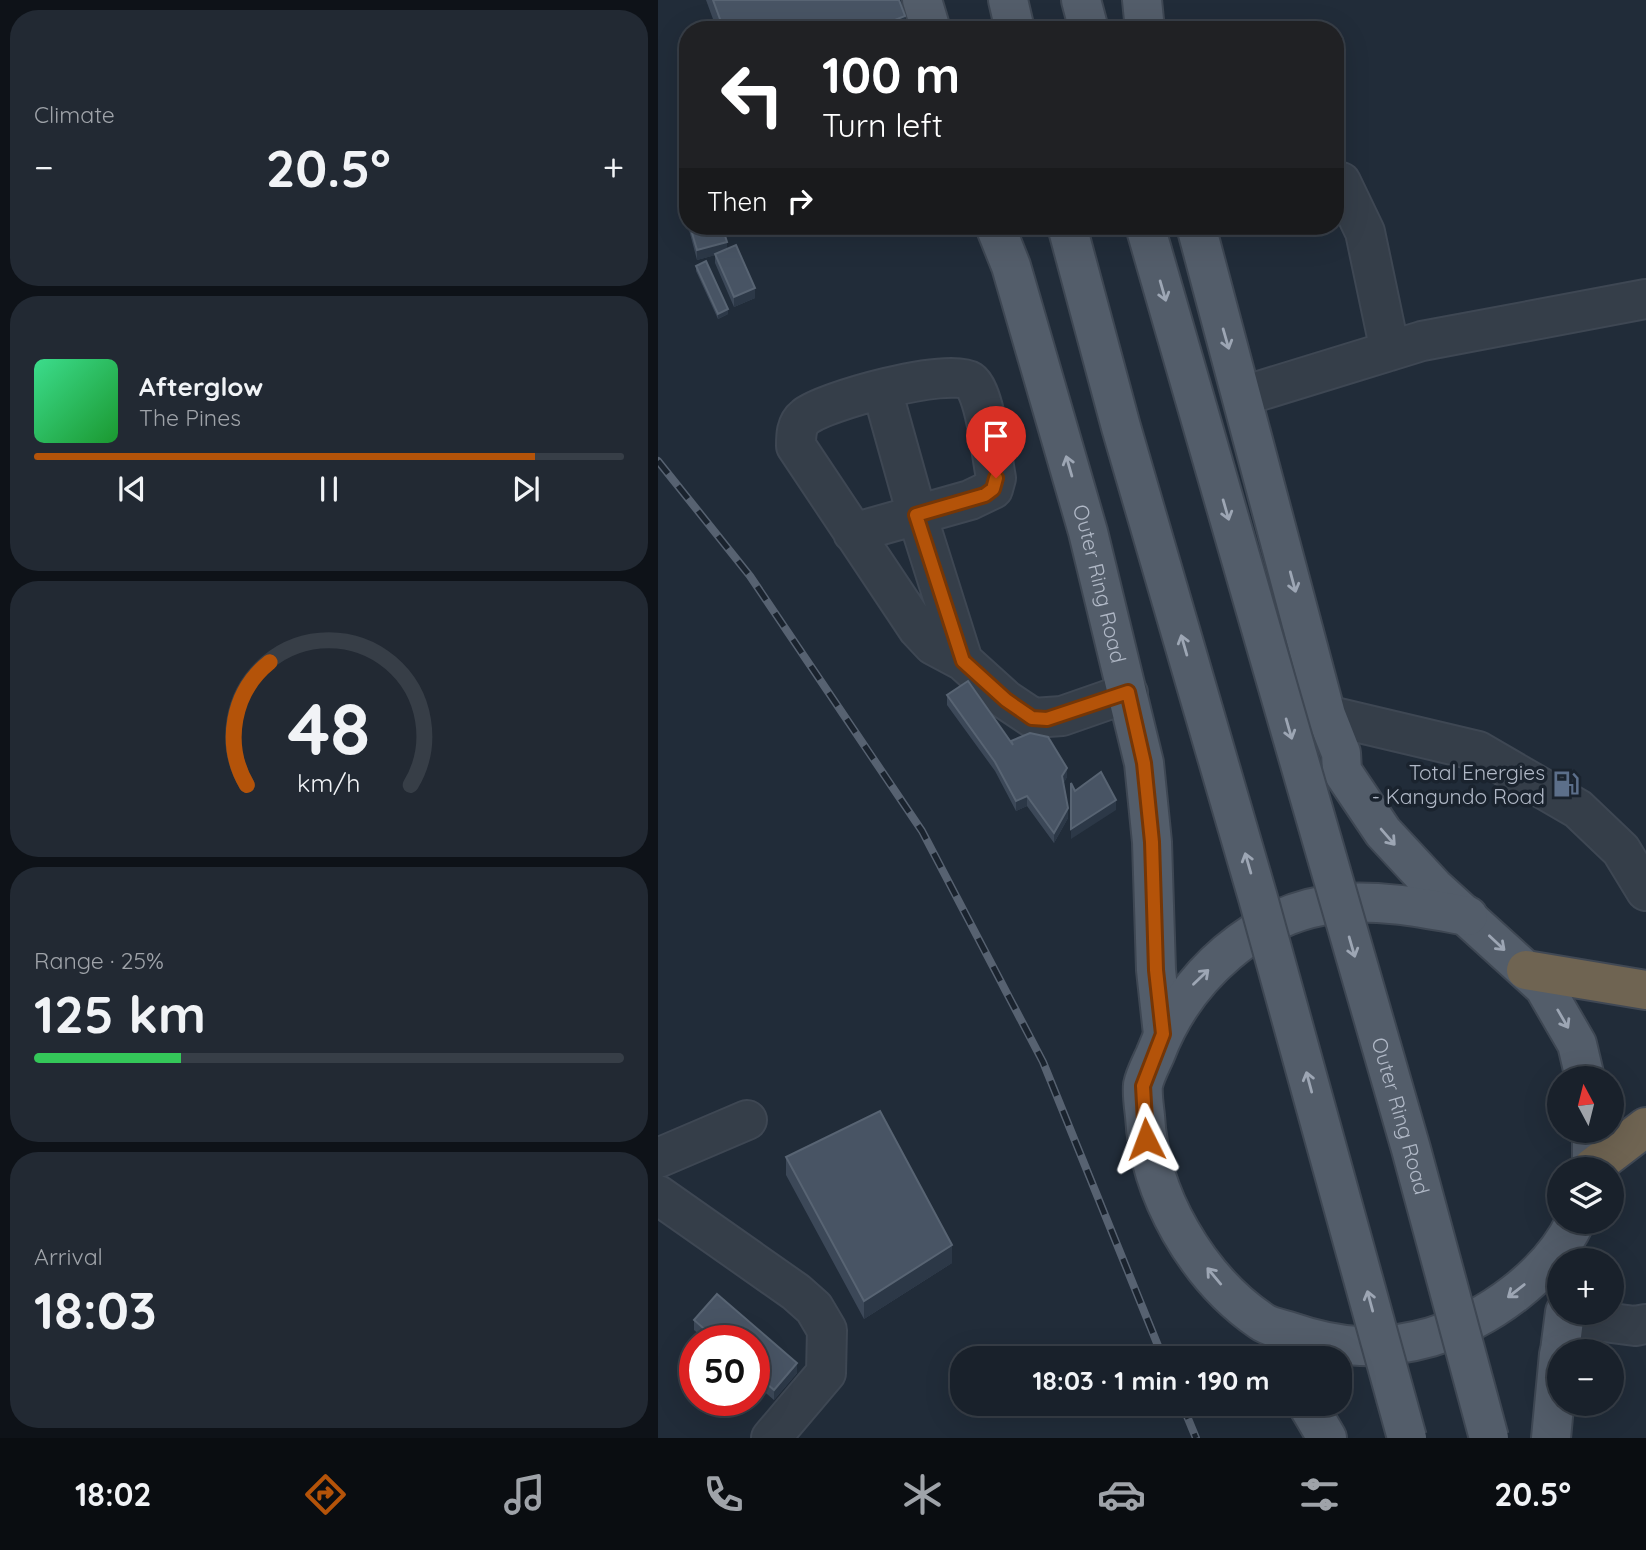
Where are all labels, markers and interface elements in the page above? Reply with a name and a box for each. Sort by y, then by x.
text: 100 m [822,44,960,105]
icon: left [707,49,798,140]
text: Climate [34,100,115,129]
text: Turn left [822,105,943,145]
text: 20.5° [266,135,391,200]
text: − [34,143,54,191]
text: + [603,143,624,191]
icon: right [781,182,819,220]
text: Then [707,185,767,218]
one-way arrow [1158,280,1171,302]
one-way arrow [1221,328,1234,350]
text: Afterglow [139,370,263,403]
text: The Pines [139,403,241,432]
pin [966,406,1026,478]
icon: arrive [977,417,1015,455]
one-way arrow [1062,455,1075,477]
icon: previous [113,470,151,508]
icon: pause [310,470,348,508]
icon: next [507,470,545,508]
one-way arrow [1220,499,1233,521]
street label: Outer Ring Road [1068,501,1132,666]
one-way arrow [1287,570,1300,593]
one-way arrow [1177,634,1190,656]
text: 48 [288,682,370,773]
one-way arrow [1283,718,1296,740]
place label: Total Energies - Kangundo Road [1372,759,1545,809]
text: km/h [297,767,361,798]
fuel station icon: Total Energies - Kangundo Road [1551,769,1581,799]
one-way arrow [1380,828,1396,846]
one-way arrow [1241,852,1254,874]
one-way arrow [1488,934,1505,951]
one-way arrow [1347,936,1360,958]
text: Range · 25% [34,946,164,975]
one-way arrow [1192,969,1209,986]
text: 125 km [34,981,206,1046]
one-way arrow [1556,1009,1570,1029]
street label: Outer Ring Road [1366,1034,1436,1197]
north arrow [1547,1066,1624,1143]
map controls [1547,1066,1624,1416]
one-way arrow [1302,1071,1315,1093]
position arrow [1109,1102,1183,1176]
button: layers [1547,1157,1624,1234]
text: Arrival [34,1242,103,1271]
button: + [1547,1248,1624,1325]
one-way arrow [1206,1267,1221,1285]
text: 18:03 [34,1277,157,1342]
one-way arrow [1507,1284,1525,1299]
one-way arrow [1363,1291,1376,1313]
speed limit sign: 50 [679,1325,770,1416]
button: − [1547,1339,1624,1416]
text: 18:03 · 1 min · 190 m [1032,1364,1270,1397]
icon: directions [301,1470,350,1519]
icon: music [500,1470,549,1519]
icon: phone [699,1470,748,1519]
icon: climate [898,1470,947,1519]
icon: car [1097,1470,1146,1519]
icon: filters [1295,1470,1344,1519]
text: 18:02 [75,1474,151,1514]
text: 20.5° [1494,1474,1571,1514]

